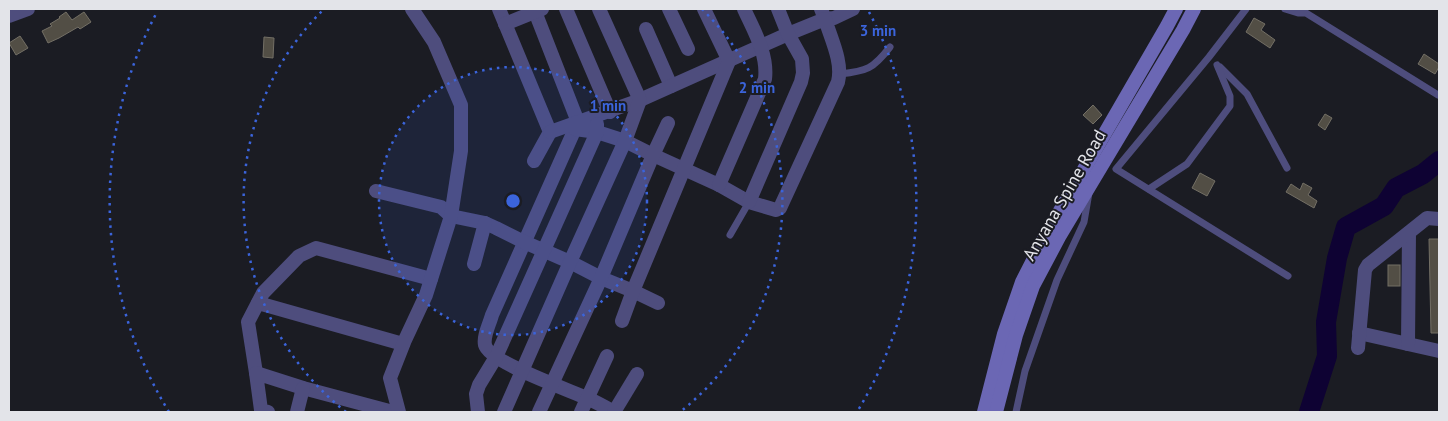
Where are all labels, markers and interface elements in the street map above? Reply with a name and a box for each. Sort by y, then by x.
text: 3 min [860,21,896,40]
text: 2 min [739,78,775,97]
text: 1 min [590,96,626,115]
street label: Anyana Spine Road [1017,125,1111,265]
centre of rings [504,192,522,210]

